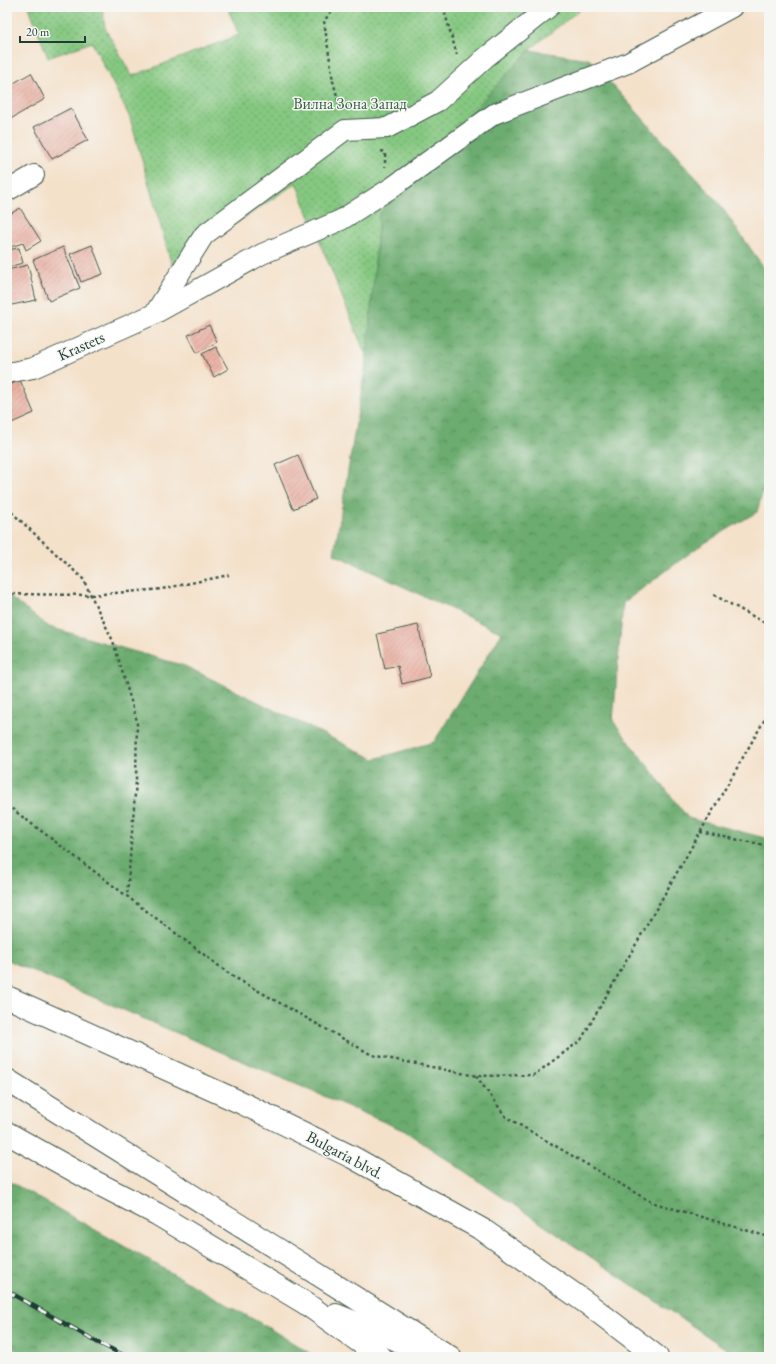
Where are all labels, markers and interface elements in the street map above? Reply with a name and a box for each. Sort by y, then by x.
scale bar [20,18,85,44]
text: 20 m [26,24,50,40]
park label: Вилна Зона Запад [293,93,408,114]
street label: Krastets [54,326,108,366]
street label: Bulgaria blvd. [303,1126,387,1184]

